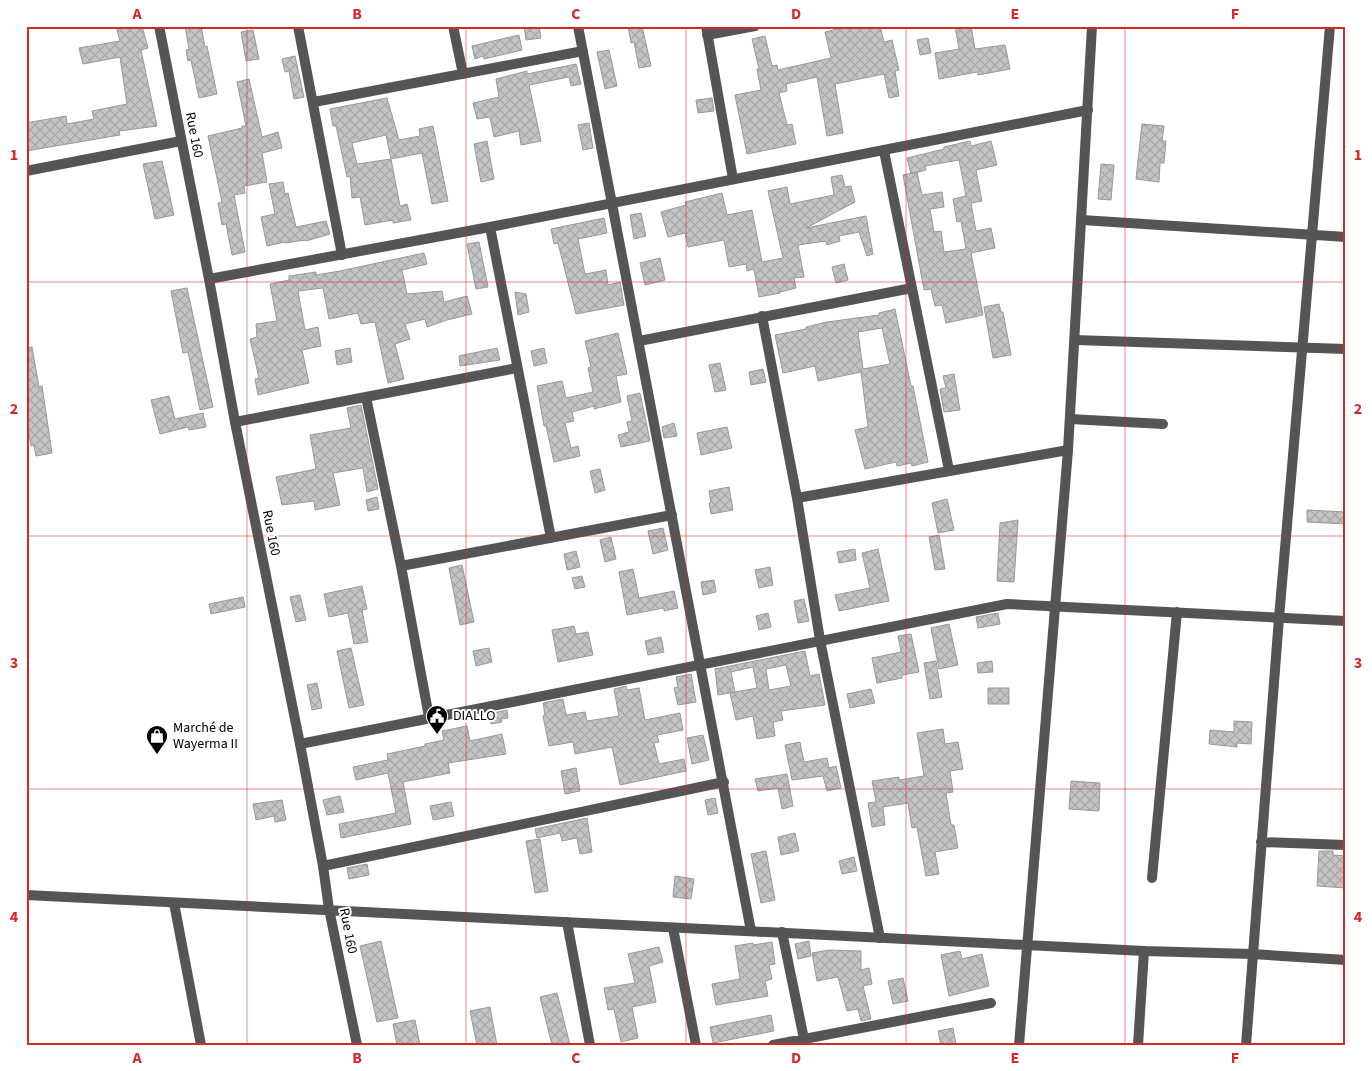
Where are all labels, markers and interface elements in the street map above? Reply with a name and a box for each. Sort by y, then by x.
text: A [131,3,142,25]
text: B [352,3,362,25]
text: C [571,3,581,25]
text: D [791,3,801,25]
text: E [1011,3,1019,25]
text: F [1231,3,1239,25]
street label: Rue 160 [180,110,208,160]
text: 1 [10,144,18,166]
text: 1 [1354,144,1362,166]
text: 2 [10,398,18,420]
text: 2 [1354,398,1362,420]
street label: Rue 160 [257,508,285,558]
text: 3 [10,652,18,674]
text: 3 [1354,652,1362,674]
public building icon: DIALLO [425,704,449,735]
place label: DIALLO [453,706,495,726]
place label: Marché de Wayerma II [173,718,238,754]
shop icon: Marché de Wayerma II [145,724,169,755]
text: 4 [10,906,19,928]
street label: Rue 160 [334,906,362,956]
text: 4 [1354,906,1363,928]
text: A [131,1047,142,1069]
text: B [352,1047,362,1069]
text: C [571,1047,581,1069]
text: D [791,1047,801,1069]
text: E [1011,1047,1019,1069]
text: F [1231,1047,1239,1069]

